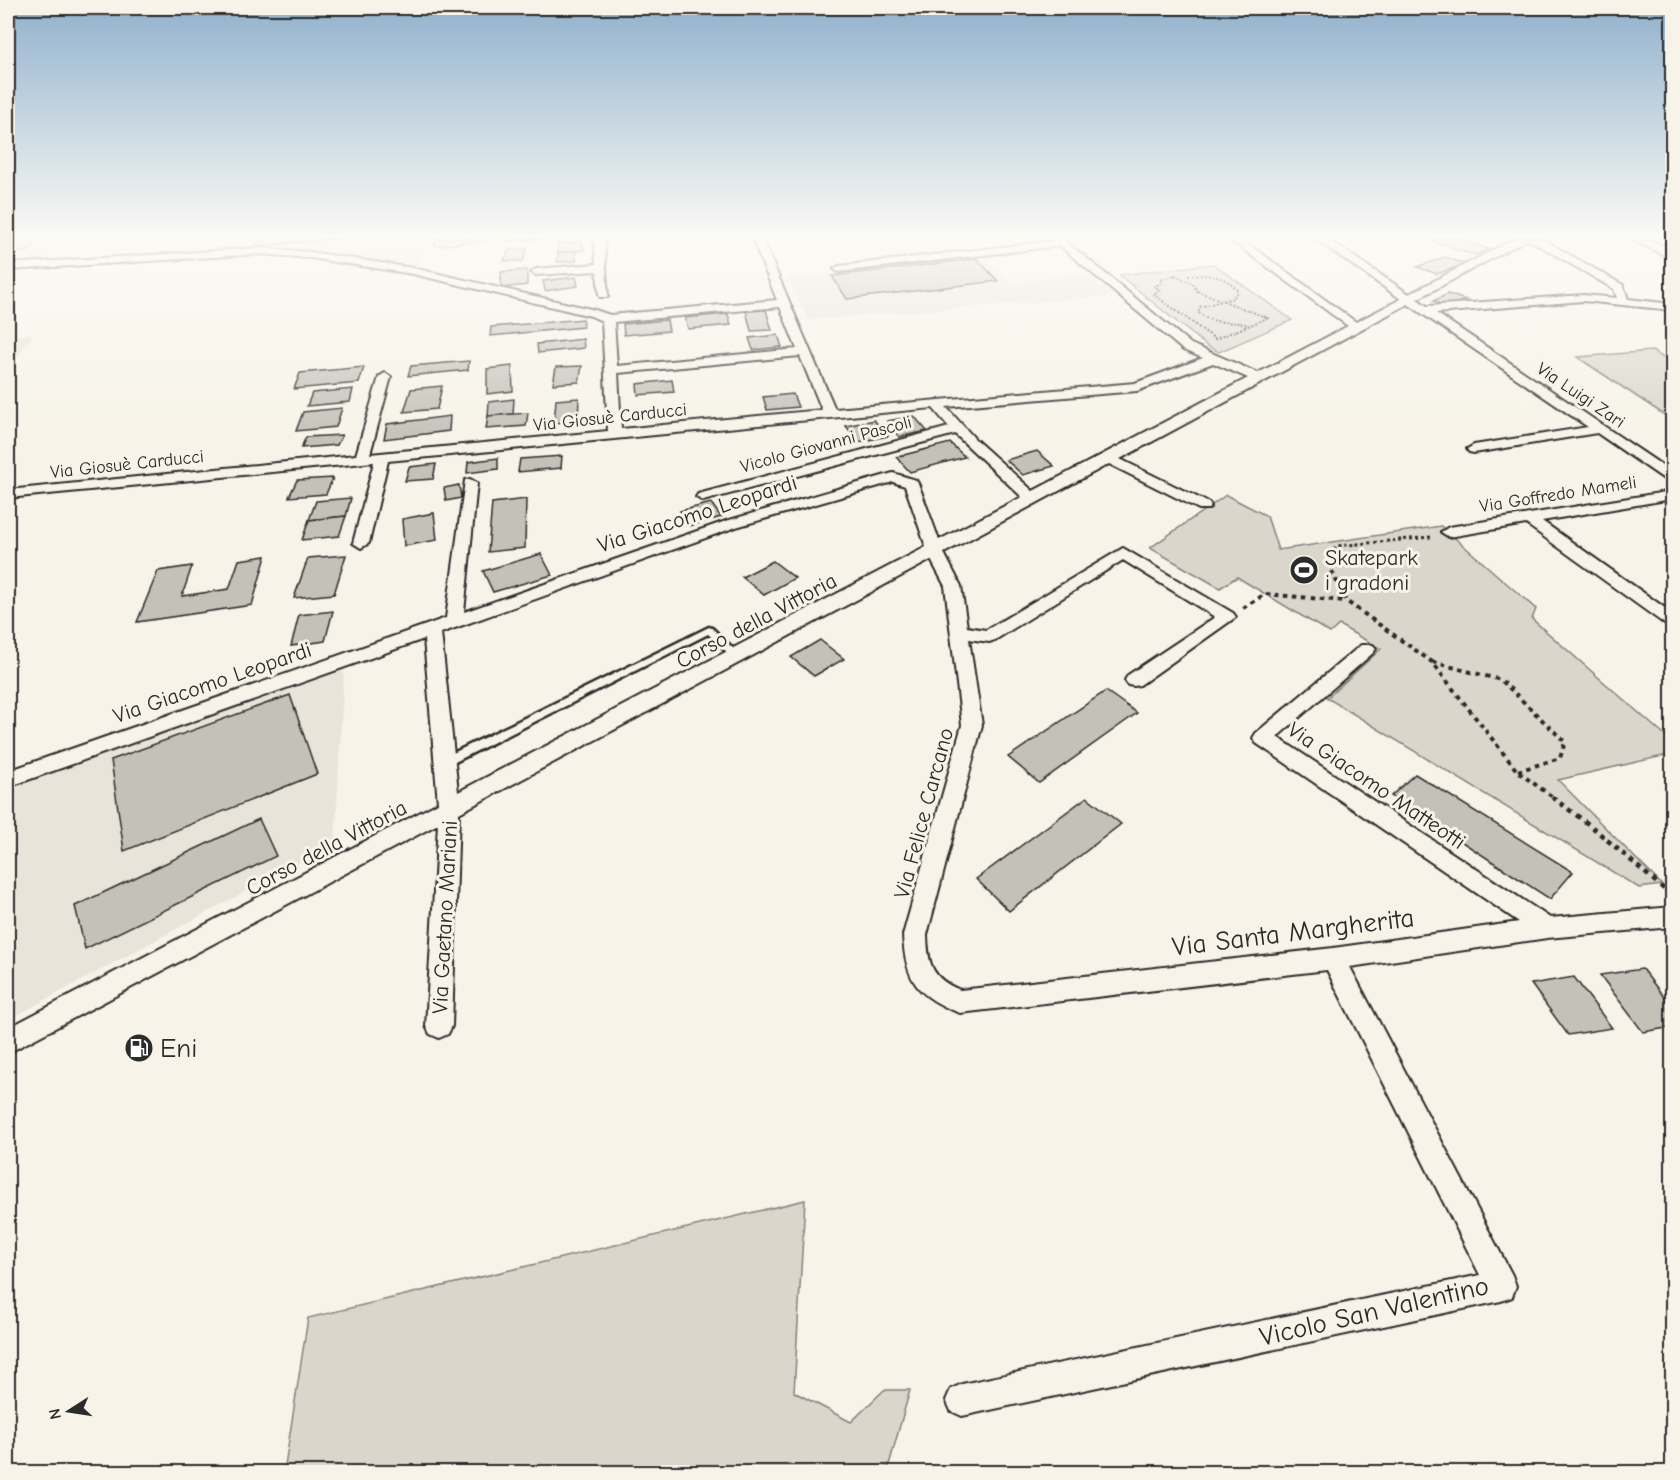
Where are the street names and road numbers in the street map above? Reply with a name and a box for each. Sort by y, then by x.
street label: Via Luigi Zari [1533,358,1629,433]
street label: Via Giosuè Carducci [532,399,688,436]
street label: Vicolo Giovanni Pascoli [738,412,914,477]
street label: Via Giosuè Carducci [49,446,205,483]
street label: Via Giacomo Leopardi [594,469,800,558]
street label: Via Goffredo Mameli [1478,472,1638,517]
street label: Corso della Vittoria [672,568,841,674]
street label: Via Giacomo Leopardi [110,637,315,729]
street label: Via Giacomo Matteotti [1283,717,1470,855]
street label: Via Felice Carcano [889,725,959,901]
street label: Corso della Vittoria [242,795,411,901]
street label: Via Gaetano Mariani [427,820,463,1015]
street label: Via Santa Margherita [1170,902,1416,963]
street label: Vicolo San Valentino [1257,1270,1492,1353]

